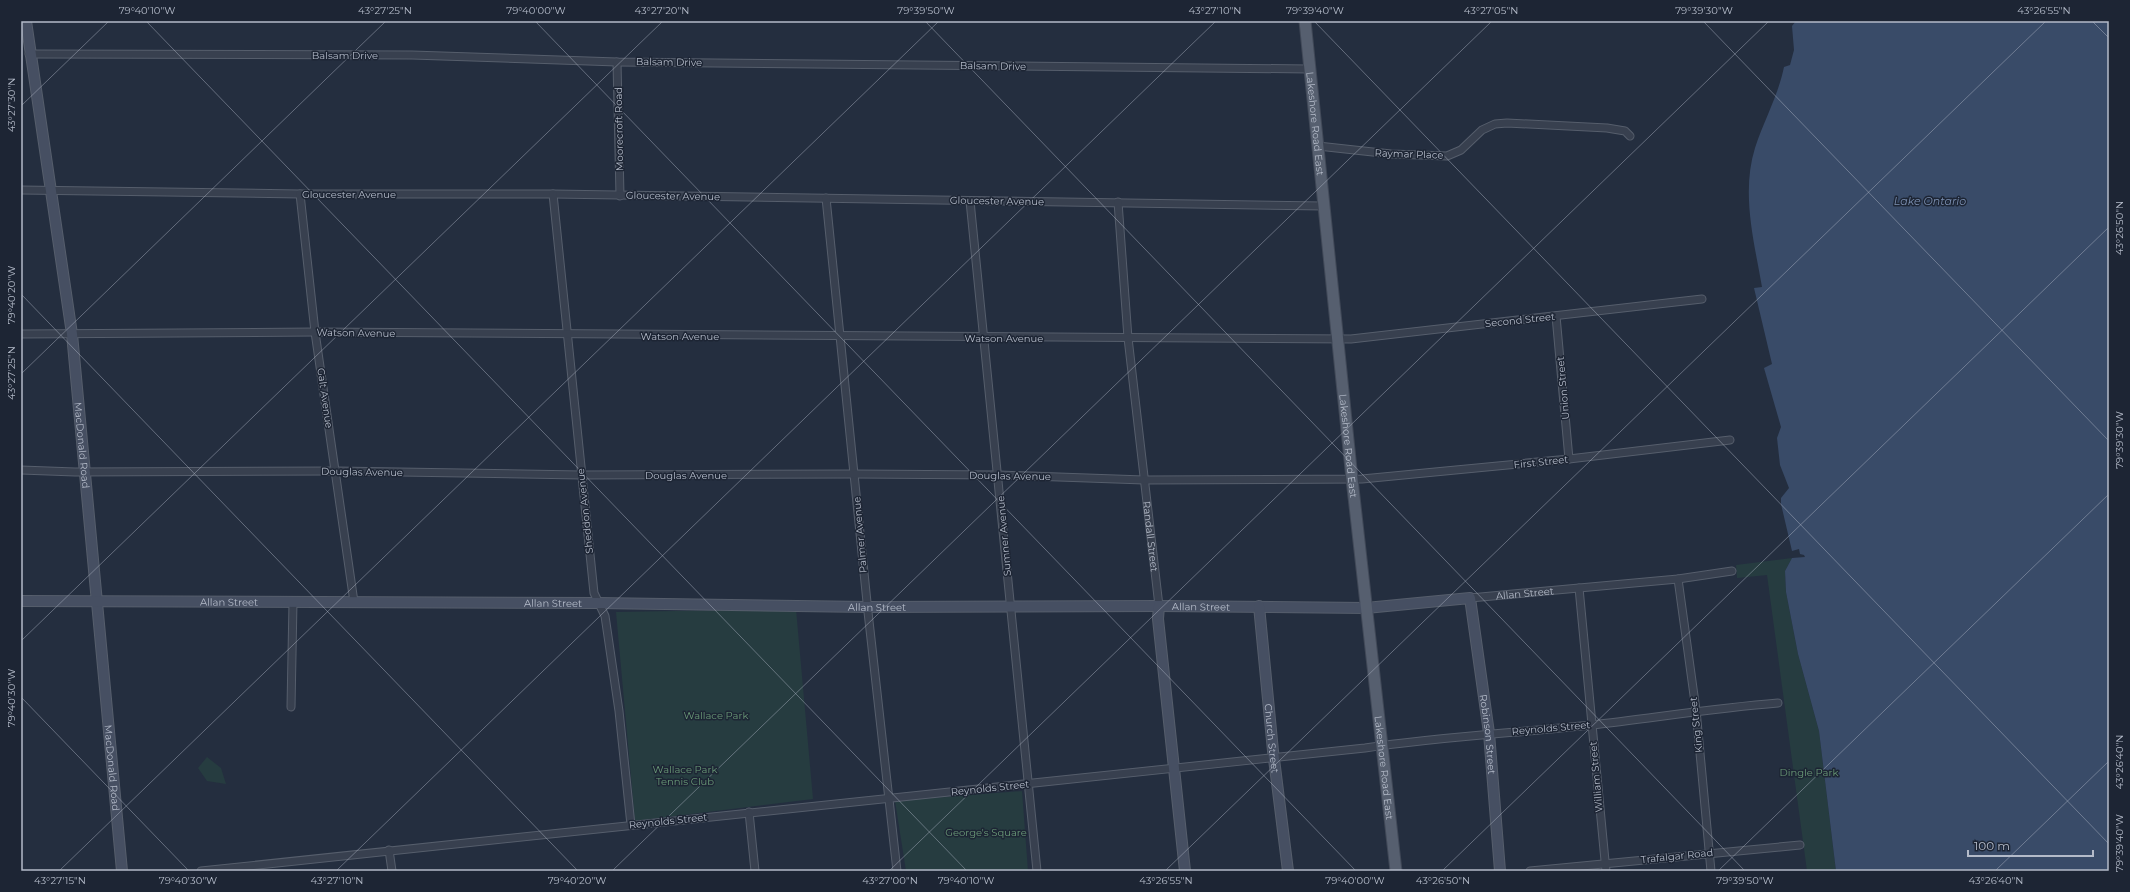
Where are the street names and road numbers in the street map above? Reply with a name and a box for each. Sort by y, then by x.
street label: Balsam Drive [312,49,378,62]
street label: Balsam Drive [636,55,702,69]
street label: Balsam Drive [960,59,1026,73]
street label: Lakeshore Road East [1304,71,1327,176]
street label: Moorecroft Road [612,87,626,171]
street label: Raymar Place [1374,146,1444,162]
street label: Gloucester Avenue [302,188,396,201]
street label: Gloucester Avenue [626,189,720,203]
street label: Gloucester Avenue [950,194,1044,208]
street label: Second Street [1484,310,1556,330]
street label: Watson Avenue [316,326,396,340]
street label: Watson Avenue [641,330,719,343]
street label: Watson Avenue [965,332,1043,345]
street label: Union Street [1554,356,1572,420]
street label: Galt Avenue [314,367,336,429]
street label: Lakeshore Road East [1337,393,1361,498]
street label: MacDonald Road [72,401,93,489]
street label: First Street [1513,453,1569,471]
street label: Douglas Avenue [321,465,403,479]
street label: Sheddon Avenue [574,468,596,554]
street label: Douglas Avenue [645,469,727,482]
street label: Douglas Avenue [969,469,1051,483]
street label: Sumner Avenue [994,495,1014,577]
street label: Palmer Avenue [850,496,870,574]
street label: Randall Street [1140,500,1161,572]
street label: Allan Street [1495,584,1554,602]
street label: Allan Street [200,595,258,608]
street label: Allan Street [524,596,582,609]
street label: Allan Street [848,600,906,614]
street label: Allan Street [1172,600,1230,613]
street label: Robinson Street [1477,693,1499,775]
street label: King Street [1687,696,1705,754]
street label: Church Street [1262,703,1282,774]
street label: Lakeshore Road East [1372,715,1397,820]
street label: Reynolds Street [1511,718,1591,738]
street label: MacDonald Road [102,724,123,811]
street label: William Street [1586,741,1606,813]
street label: Reynolds Street [950,777,1030,799]
street label: Reynolds Street [628,810,708,832]
street label: Trafalgar Road [1640,846,1714,866]

